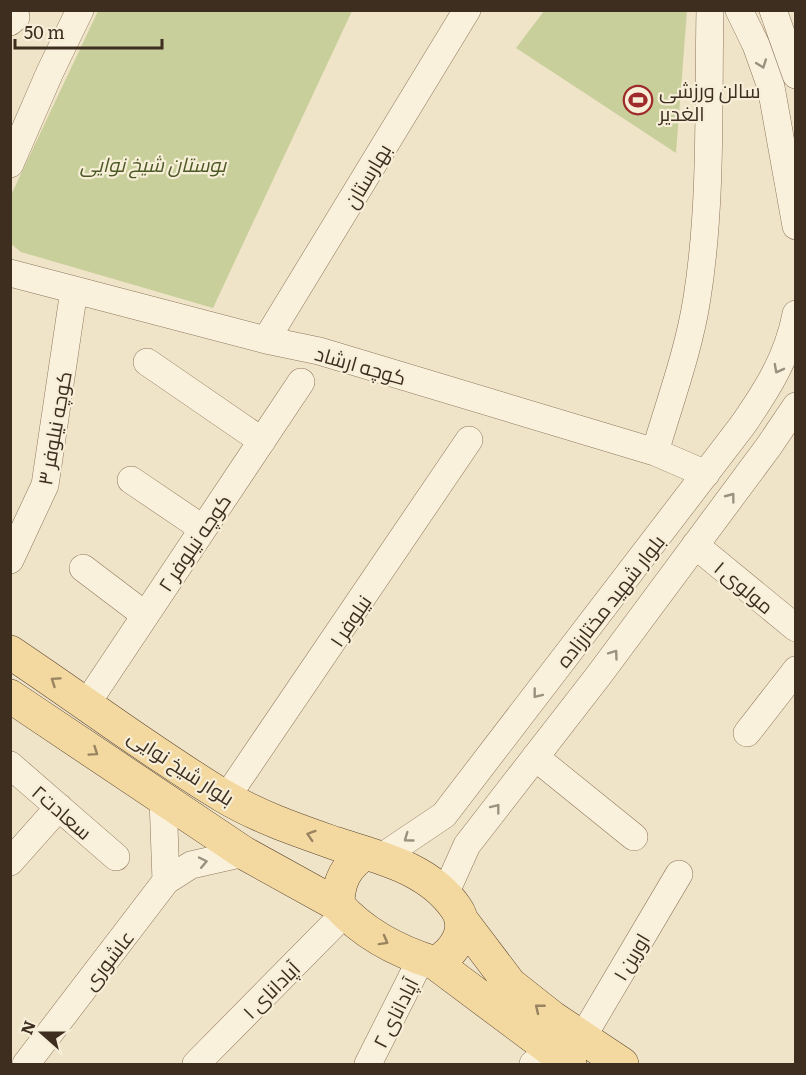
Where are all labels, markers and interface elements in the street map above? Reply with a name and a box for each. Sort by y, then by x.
scale bar [15,12,162,50]
text: 50 m [24,18,65,45]
one-way arrow [755,58,768,69]
place label: سالن ورزشی الغدیر [658,74,761,127]
sports icon: سالن ورزشی الغدیر [622,84,654,116]
street label: بهارستان [335,137,397,213]
park label: بوستان شیخ نوایی [80,148,228,179]
street label: کوچه ارشاد [312,337,410,391]
one-way arrow [774,363,785,373]
street label: کوچه نیلوفر ۳ [28,369,78,487]
street label: کوچه نیلوفر ۲ [149,487,237,597]
one-way arrow [723,493,734,504]
street label: بلوار شهید مختارزاده [547,527,671,673]
street label: مولوی ۱ [709,552,781,620]
street label: ۱ نیلوفر [321,588,377,652]
one-way arrow [607,649,618,660]
one-way arrow [50,678,61,689]
one-way arrow [533,687,544,698]
street label: بلوار شیخ نوایی [122,720,241,813]
one-way arrow [87,745,98,756]
street label: سعادت۲ [26,776,100,846]
one-way arrow [488,804,499,815]
one-way arrow [306,829,317,842]
one-way arrow [404,831,415,842]
one-way arrow [198,856,208,869]
street label: عاشوری [74,923,140,995]
street label: اورین ۱ [604,926,656,986]
one-way arrow [378,934,388,945]
street label: آپادانای ۱ [234,953,306,1025]
street label: آپادانای ۲ [364,971,425,1052]
north arrow [12,1003,72,1063]
one-way arrow [535,1004,546,1015]
text: N [13,1017,41,1038]

